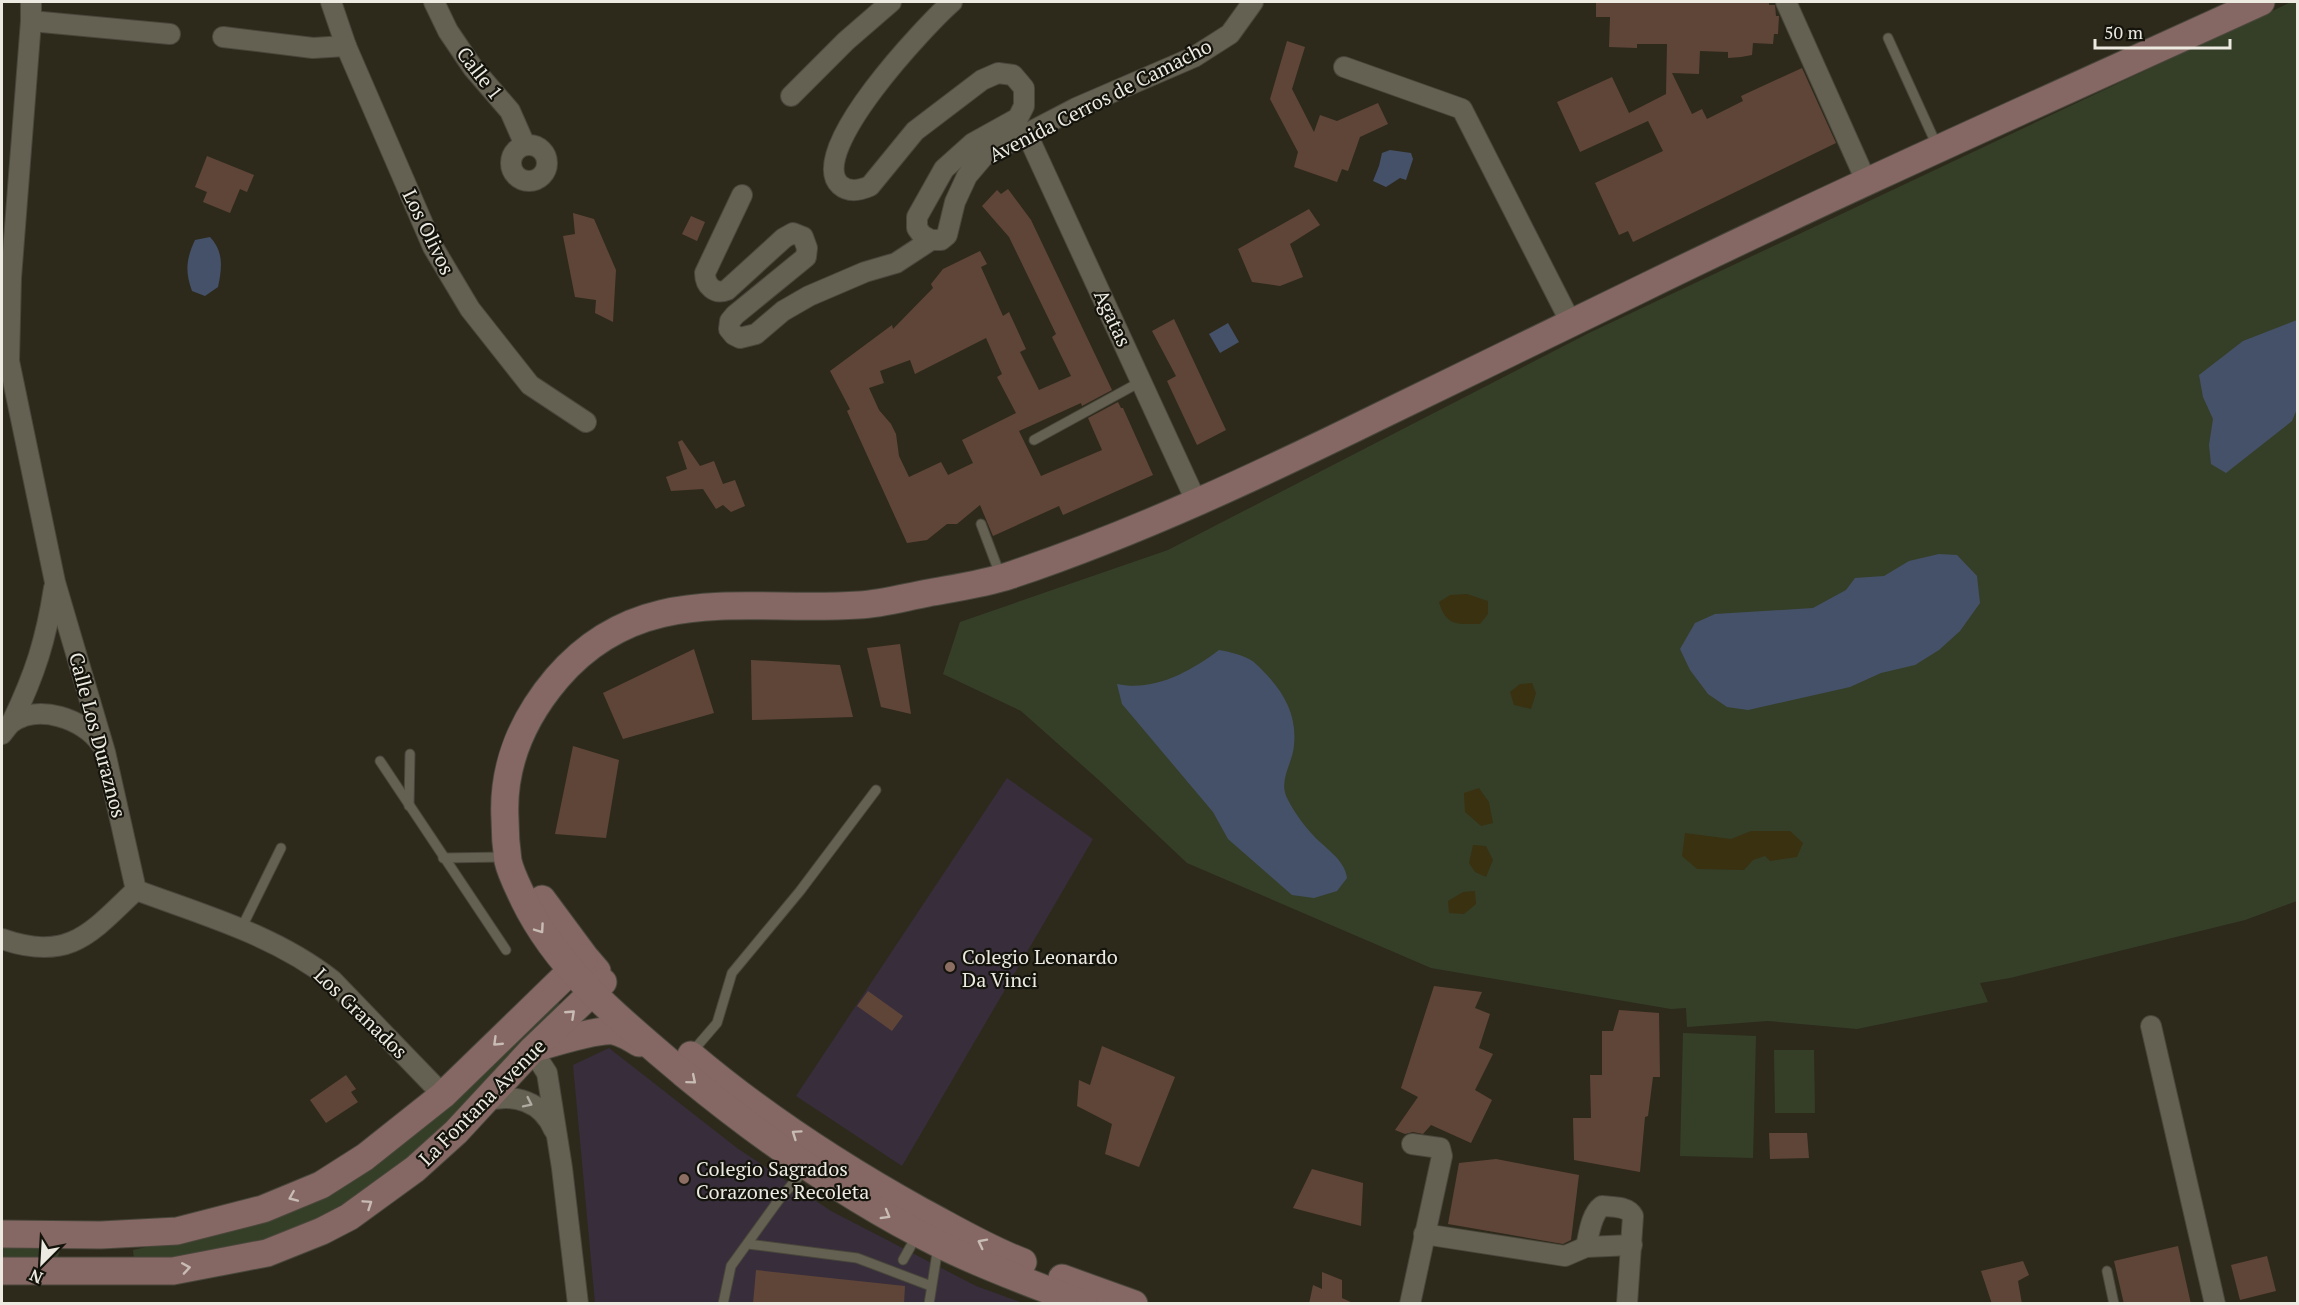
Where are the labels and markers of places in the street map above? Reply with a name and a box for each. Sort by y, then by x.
place label: Colegio Leonardo Da Vinci [962,943,1118,993]
marker: Colegio Leonardo Da Vinci [943,960,957,974]
place label: Colegio Sagrados Corazones Recoleta [696,1155,869,1205]
marker: Colegio Sagrados Corazones Recoleta [677,1172,691,1186]

